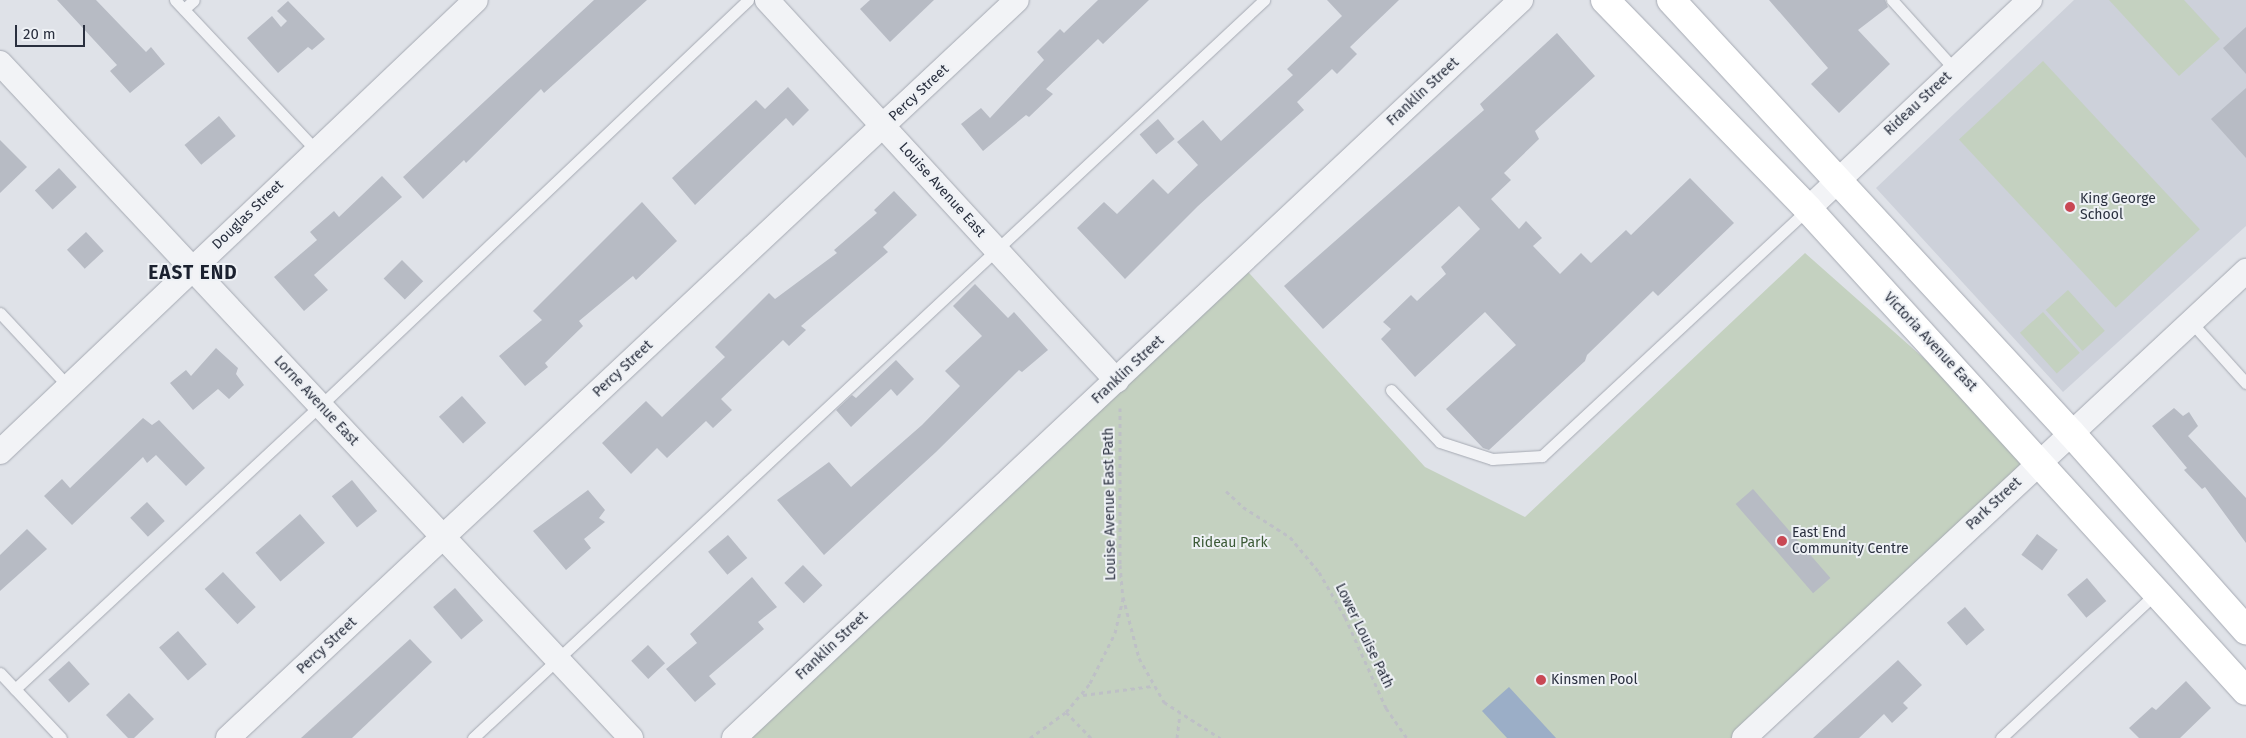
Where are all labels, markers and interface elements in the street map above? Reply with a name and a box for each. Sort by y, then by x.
scale bar [18,15,88,47]
text: 20 m [23,25,56,43]
street label: Franklin Street [1384,54,1462,130]
street label: Percy Street [886,61,952,125]
street label: Rideau Street [1881,69,1955,139]
street label: Louise Avenue East [895,139,989,241]
street label: Douglas Street [209,177,287,253]
place label: King George School [2080,191,2156,223]
marker: King George School [2064,201,2076,213]
district label: EAST END [147,262,239,284]
street label: Victoria Avenue East [1880,289,1980,395]
street label: Franklin Street [1089,332,1167,408]
street label: Percy Street [590,337,656,401]
street label: Lorne Avenue East [270,353,362,449]
street label: Louise Avenue East Path [1100,427,1120,581]
street label: Park Street [1963,474,2025,534]
place label: East End Community Centre [1792,525,1909,558]
park label: Rideau Park [1192,535,1268,551]
marker: East End Community Centre [1776,535,1788,547]
street label: Lower Louise Path [1331,581,1397,691]
street label: Franklin Street [793,608,871,684]
street label: Percy Street [294,614,360,678]
place label: Kinsmen Pool [1551,672,1638,688]
marker: Kinsmen Pool [1535,674,1547,686]

